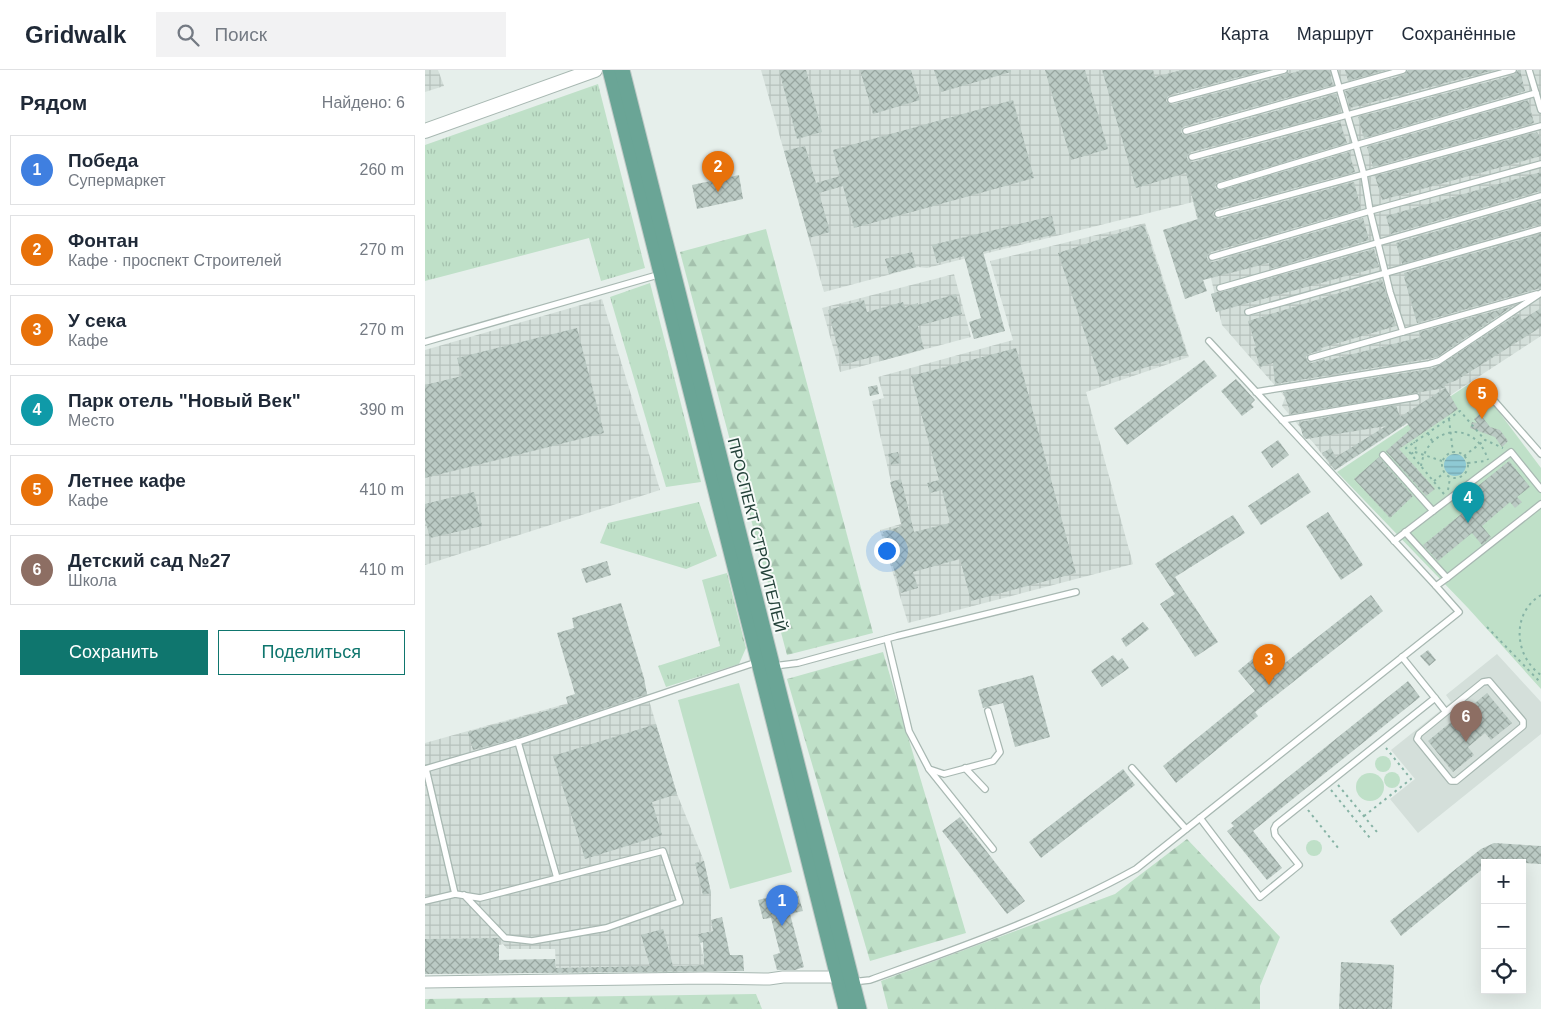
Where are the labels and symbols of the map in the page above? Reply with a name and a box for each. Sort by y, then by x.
pin: 2 [702,151,734,192]
pin: 5 [1466,378,1498,419]
street label: ПРОСПЕКТ СТРОИТЕЛЕЙ [725,436,790,634]
pin: 4 [1452,482,1484,523]
your location [874,538,900,564]
pin: 3 [1253,644,1285,685]
pin: 6 [1450,701,1482,742]
pin: 1 [766,885,798,926]

